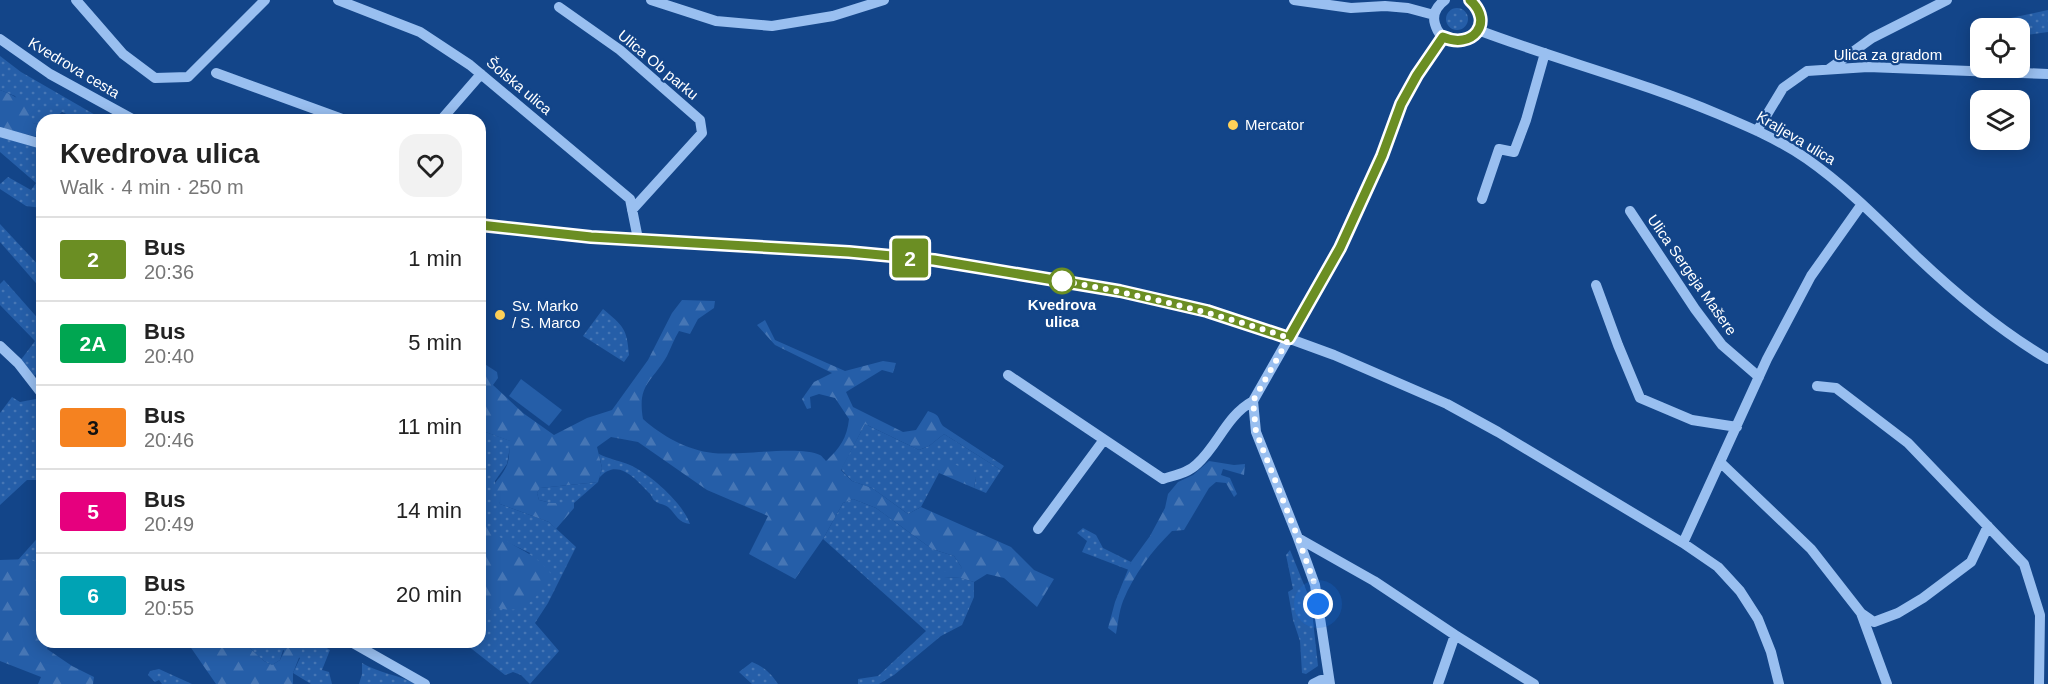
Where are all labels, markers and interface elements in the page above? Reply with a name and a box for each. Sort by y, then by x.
map controls [1970,18,2030,150]
button: locate [1970,18,2030,78]
street label: Ulica Ob parku [615,26,702,103]
street label: Kvedrova cesta [26,34,124,102]
street label: Ulica za gradom [1834,46,1942,63]
street label: Šolska ulica [483,53,556,118]
button: layers [1970,90,2030,150]
street label: Kraljeva ulica [1754,107,1839,168]
place label: Mercator [1245,116,1304,133]
marker: Mercator [1226,118,1240,132]
button: heart [399,134,462,197]
text: Kvedrova ulica [60,138,259,169]
text: Walk · 4 min · 250 m [60,176,244,198]
street label: Ulica Sergeja Mašere [1644,211,1740,338]
text: Bus [144,235,186,260]
line badge: 2 [890,238,930,278]
text: 1 min [408,246,462,271]
text: 2 [904,247,916,270]
text: 2 [87,248,99,271]
text: 20:36 [144,261,194,283]
marker: Kvedrova ulica [1049,268,1075,294]
place label: Kvedrova ulica [1028,296,1097,330]
place label: Sv. Marko / S. Marco [512,297,580,331]
marker: Sv. Marko / S. Marco [493,308,507,322]
text: Bus [144,319,186,344]
text: 5 min [408,330,462,355]
text: 2A [80,332,106,355]
text: 20:40 [144,345,194,367]
text: Bus [144,403,186,428]
text: 11 min [398,414,462,439]
text: 3 [87,416,99,439]
text: 20:46 [144,429,194,451]
text: Bus [144,487,186,512]
text: 14 min [396,498,462,523]
text: 5 [87,500,99,523]
text: 20:49 [144,513,194,535]
text: Bus [144,571,186,596]
text: 20 min [396,582,462,607]
text: 6 [87,584,99,607]
your location [1303,589,1333,619]
text: 20:55 [144,597,194,619]

